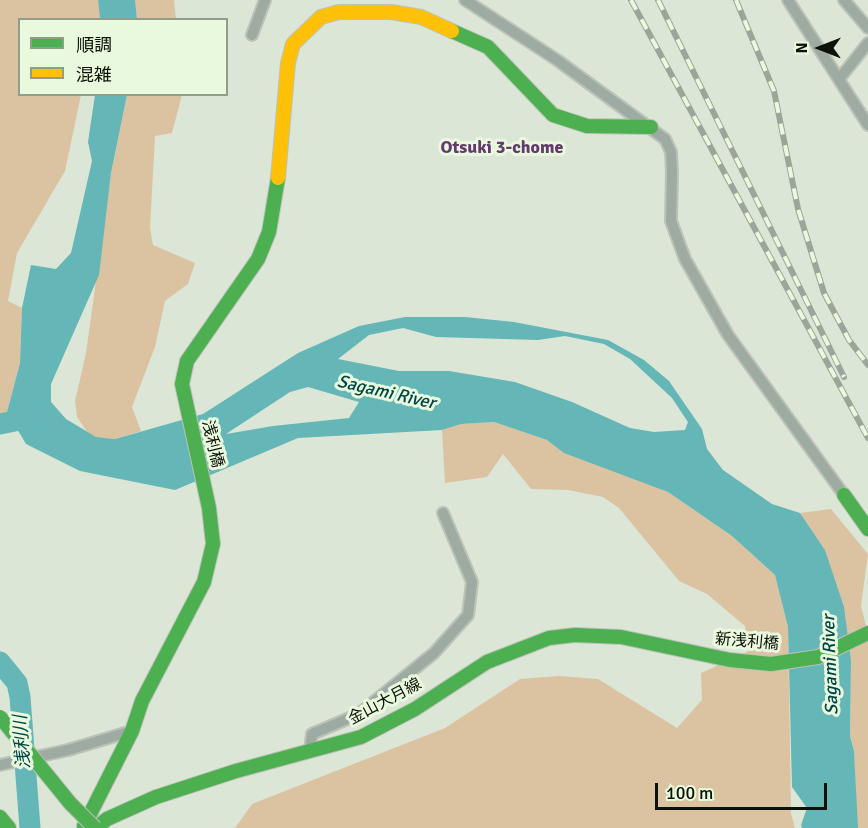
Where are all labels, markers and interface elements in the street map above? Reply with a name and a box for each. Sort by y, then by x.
legend [18,18,228,96]
north arrow [790,18,850,78]
text: 順調 [76,34,112,56]
text: N [792,42,812,54]
text: 混雑 [76,64,112,86]
district label: Otsuki 3-chome [441,137,563,159]
water label: Sagami River [335,371,437,415]
street label: 浅利橋 [197,418,227,470]
water label: Sagami River [818,615,844,715]
street label: 新浅利橋 [714,630,780,654]
street label: 金山大月線 [345,675,425,729]
water label: 浅利川 [10,714,36,770]
scale bar [658,771,830,809]
text: 100 m [666,782,713,804]

